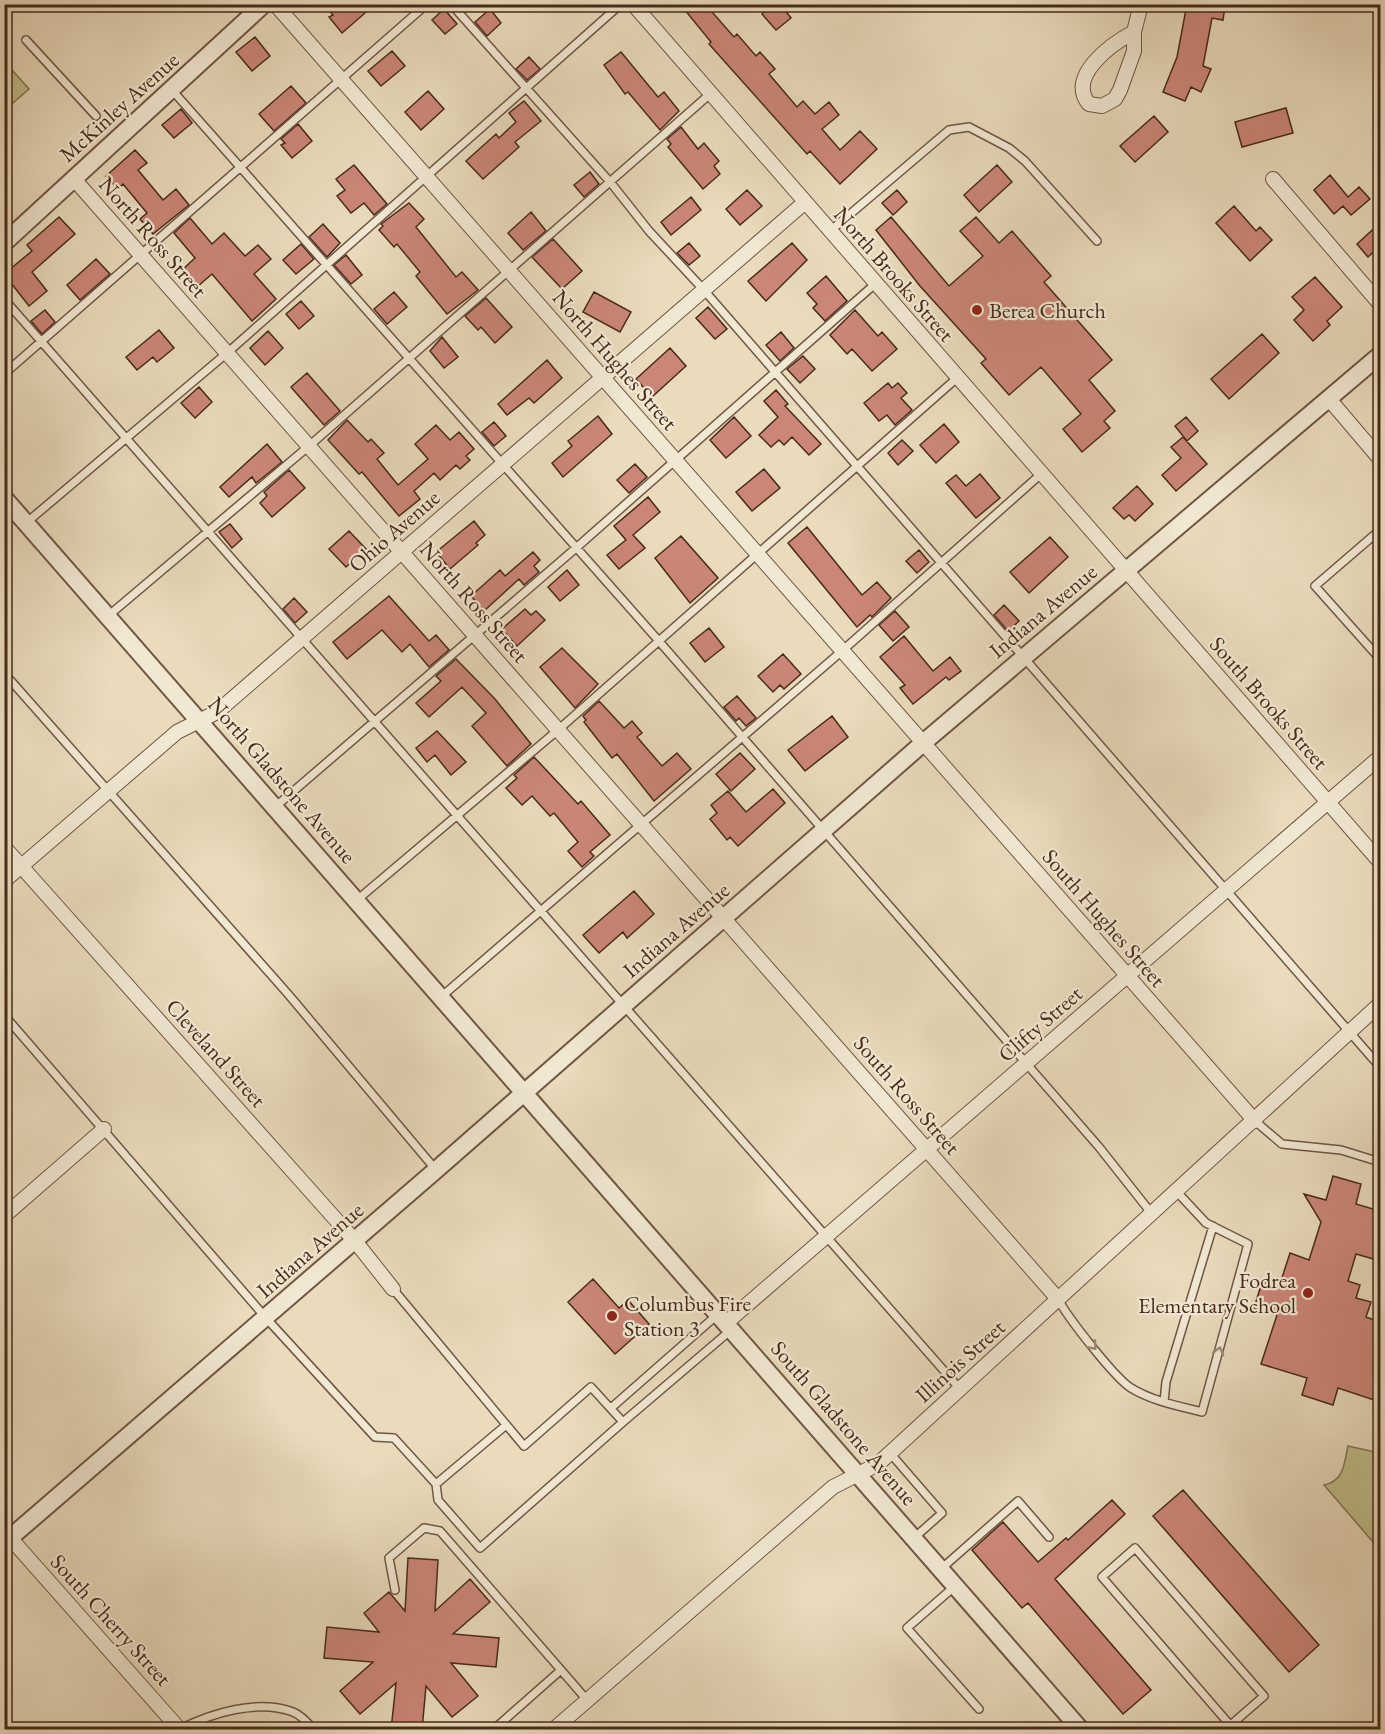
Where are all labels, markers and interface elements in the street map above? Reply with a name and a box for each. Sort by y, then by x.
street label: McKinley Avenue [53,45,185,168]
street label: North Ross Street [92,170,214,304]
street label: North Brooks Street [827,200,961,348]
street label: North Hughes Street [546,284,684,436]
place label: Berea Church [989,296,1106,325]
marker: Berea Church [970,303,984,317]
street label: Ohio Avenue [342,483,446,579]
street label: North Ross Street [413,535,535,669]
street label: Indiana Avenue [983,557,1103,665]
street label: South Brooks Street [1203,630,1335,776]
street label: North Gladstone Avenue [201,690,363,870]
street label: South Hughes Street [1036,843,1172,993]
street label: Indiana Avenue [617,875,736,984]
street label: Clifty Street [992,979,1088,1069]
street label: Cleveland Street [159,993,273,1114]
street label: South Ross Street [847,1029,967,1161]
street label: Indiana Avenue [251,1195,370,1304]
place label: Fodrea Elementary School [1138,1266,1296,1320]
marker: Fodrea Elementary School [1301,1286,1315,1300]
place label: Columbus Fire Station 3 [624,1289,752,1343]
marker: Columbus Fire Station 3 [605,1309,619,1323]
street label: Illinois Street [909,1313,1011,1409]
street label: South Gladstone Avenue [764,1335,924,1512]
one-way arrow [1086,1339,1097,1350]
one-way arrow [1212,1346,1224,1357]
street label: South Cherry Street [44,1548,178,1692]

